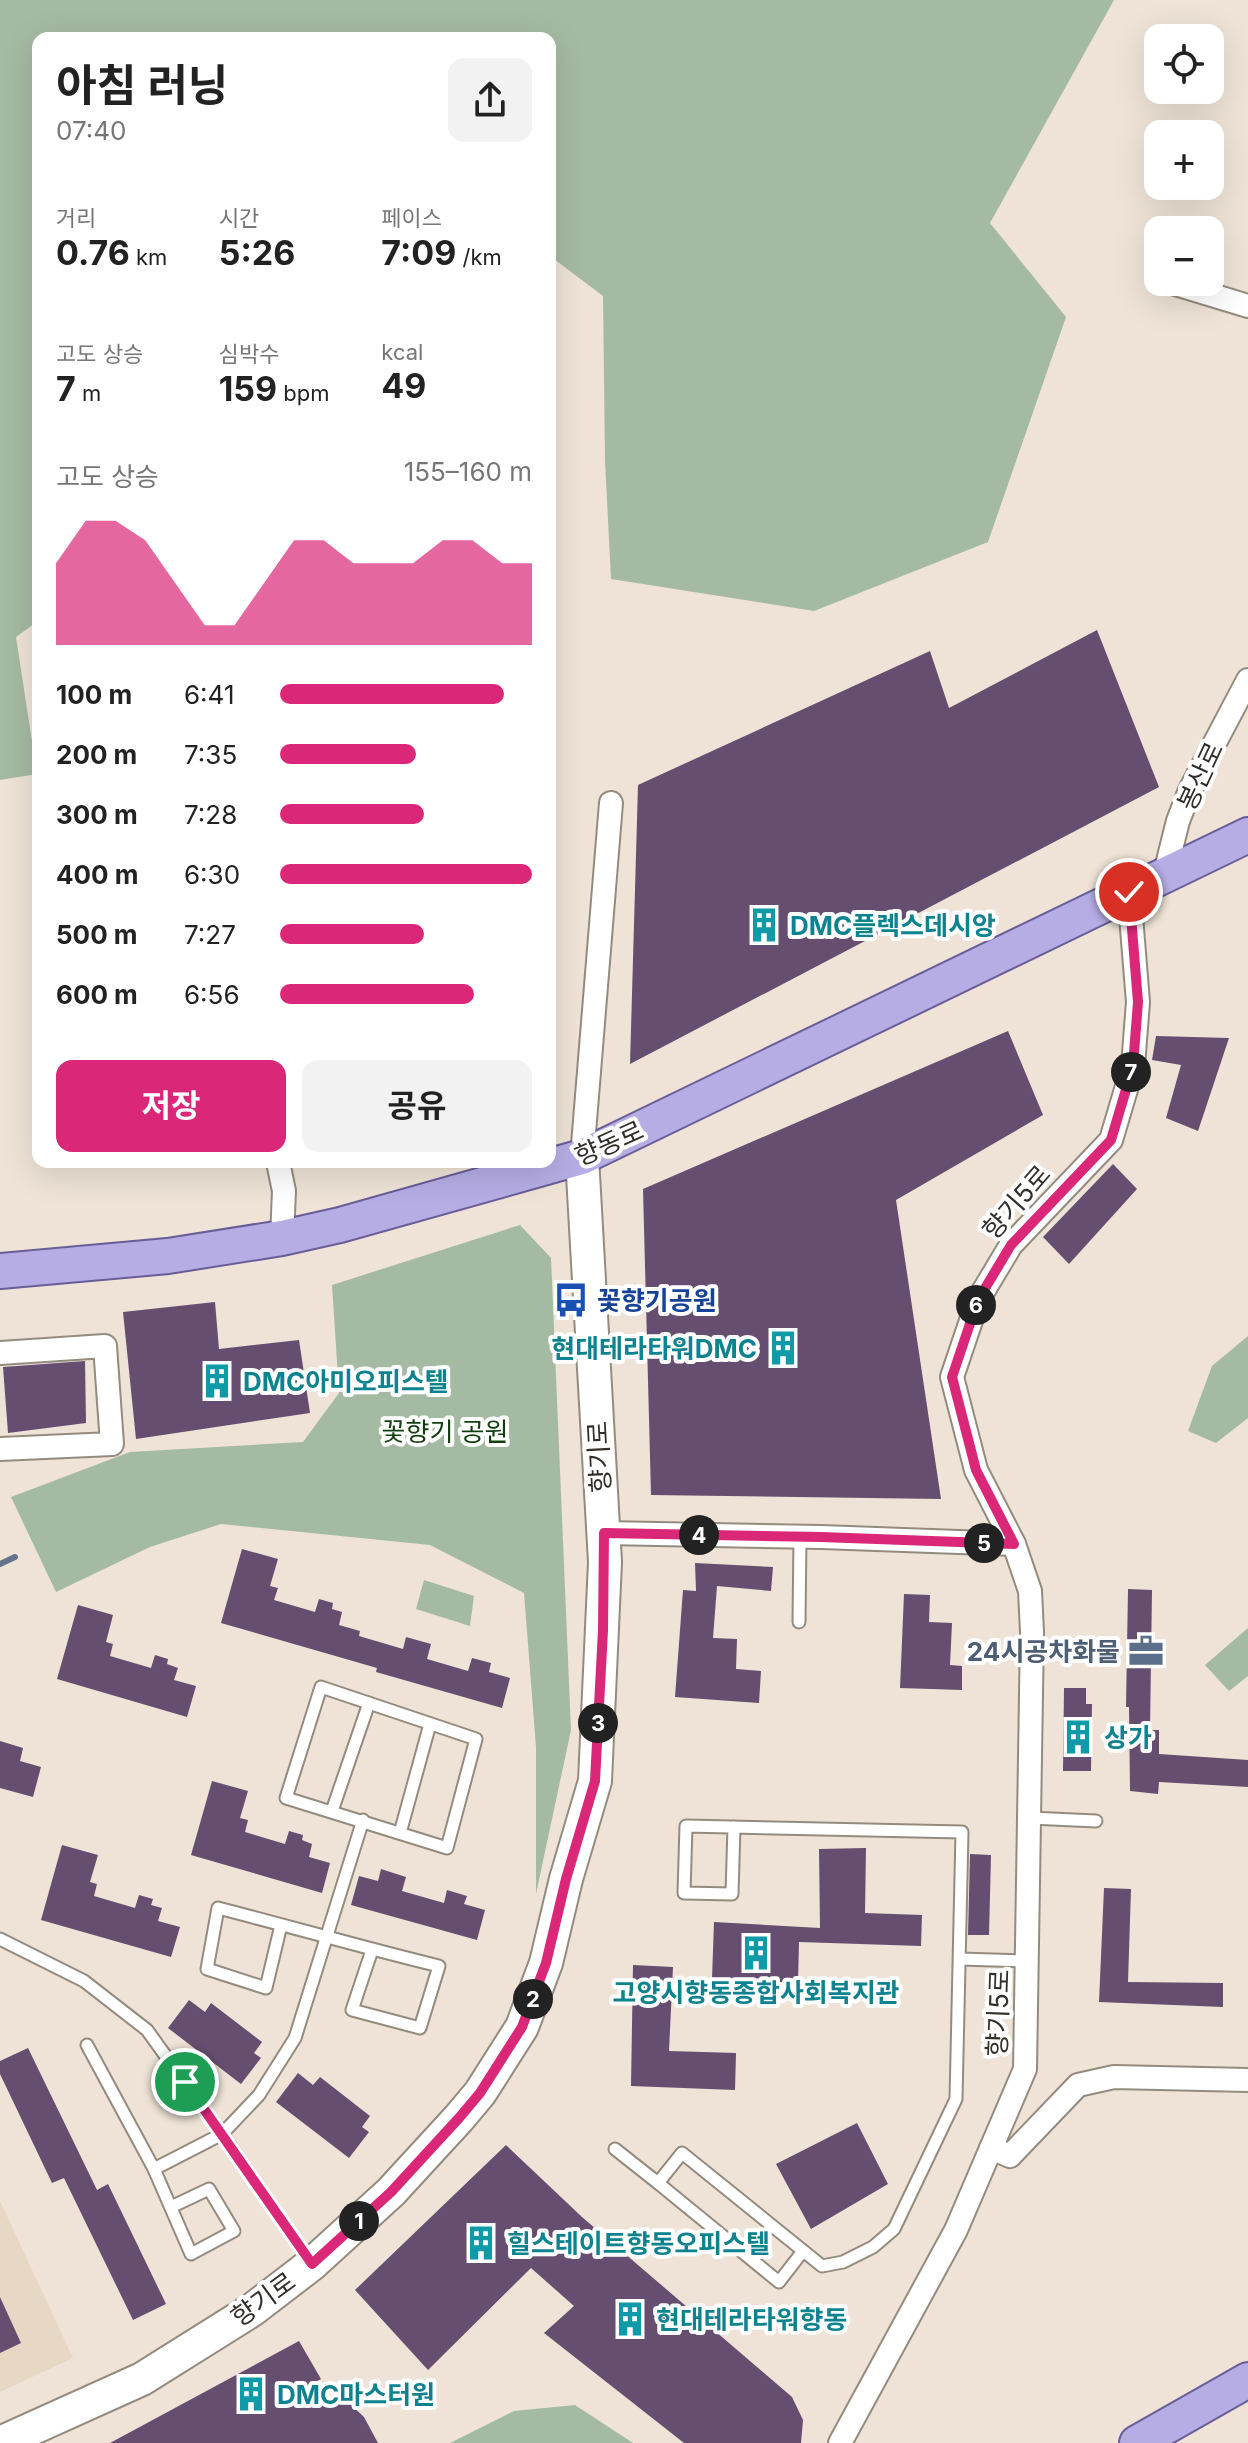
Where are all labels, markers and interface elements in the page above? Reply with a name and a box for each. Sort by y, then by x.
map controls [1144,24,1224,296]
button: locate [1144,24,1224,104]
text: 아침 러닝 [56,58,228,112]
button: share [448,58,532,142]
text: 07:40 [56,115,126,146]
button: + [1144,120,1224,200]
text: 거리 [56,205,96,231]
text: 시간 [219,205,259,231]
text: 페이스 [381,205,442,231]
button: − [1144,216,1224,296]
text: 0.76 [56,232,130,273]
text: 5:26 [219,232,295,273]
text: 7:09 [381,232,456,273]
text: km [130,244,167,270]
text: /km [456,244,502,270]
text: kcal [381,339,423,365]
text: 고도 상승 [56,341,143,367]
text: 심박수 [219,341,279,367]
text: 49 [381,365,426,406]
text: 7 [56,368,76,409]
text: 159 [219,368,277,409]
text: m [76,380,101,406]
text: bpm [277,380,330,406]
text: 155–160 m [404,456,532,487]
text: 고도 상승 [56,461,159,492]
text: 100 m [56,679,132,710]
text: 6:41 [184,679,234,710]
street label: 봉산로 [1171,737,1229,815]
text: 200 m [56,739,137,770]
text: 7:35 [184,739,237,770]
text: 300 m [56,799,138,830]
text: 7:28 [184,799,237,830]
pin [1095,858,1163,926]
text: 400 m [56,859,139,890]
text: 6:30 [184,859,240,890]
icon: check [1107,870,1151,914]
building icon: DMC플렉스데시앙 [745,906,783,944]
place label: DMC플렉스데시앙 [790,910,996,941]
text: 500 m [56,919,138,950]
text: 7:27 [184,919,236,950]
text: 600 m [56,979,138,1010]
text: 6:56 [184,979,240,1010]
pin: 7 [1111,1052,1151,1092]
text: 7 [1125,1059,1137,1085]
button: 저장 [56,1060,286,1152]
button: 공유 [302,1060,532,1152]
street label: 향동로 [570,1114,648,1172]
street label: 향기5로 [976,1159,1056,1245]
bus stop icon: 꽃향기공원 [552,1281,590,1319]
place label: 꽃향기공원 [597,1285,717,1316]
pin: 6 [956,1285,996,1325]
text: 6 [969,1292,983,1318]
building icon: 현대테라타워DMC [764,1329,802,1367]
place label: 현대테라타워DMC [551,1333,757,1364]
building icon: DMC아미오피스텔 [198,1362,236,1400]
place label: DMC아미오피스텔 [243,1366,449,1397]
park label: 꽃향기 공원 [382,1416,508,1447]
street label: 향기로 [582,1420,616,1494]
pin: 4 [679,1515,719,1555]
text: 4 [692,1522,706,1548]
pin: 5 [964,1523,1004,1563]
text: 5 [977,1530,991,1556]
office icon: 24시공차화물 [1127,1632,1165,1670]
place label: 24시공차화물 [967,1636,1120,1667]
pin: 3 [578,1703,618,1743]
text: 3 [591,1710,605,1736]
building icon: 상가 [1059,1718,1097,1756]
place label: 상가 [1104,1722,1152,1753]
building icon: 고양시향동종합사회복지관 [737,1934,775,1972]
street label: 향기5로 [981,1969,1015,2057]
place label: 고양시향동종합사회복지관 [612,1977,900,2008]
pin: 2 [513,1979,553,2019]
text: 2 [526,1986,540,2012]
pin [151,2048,219,2116]
icon: arrive [163,2060,207,2104]
pin: 1 [339,2201,379,2241]
text: 1 [354,2208,364,2234]
building icon: 힐스테이트향동오피스텔 [462,2224,500,2262]
place label: 힐스테이트향동오피스텔 [507,2228,770,2259]
street label: 향기로 [225,2265,301,2333]
building icon: 현대테라타워향동 [611,2300,649,2338]
place label: 현대테라타워향동 [656,2304,847,2335]
building icon: DMC마스터원 [232,2375,270,2413]
place label: DMC마스터원 [277,2379,435,2410]

